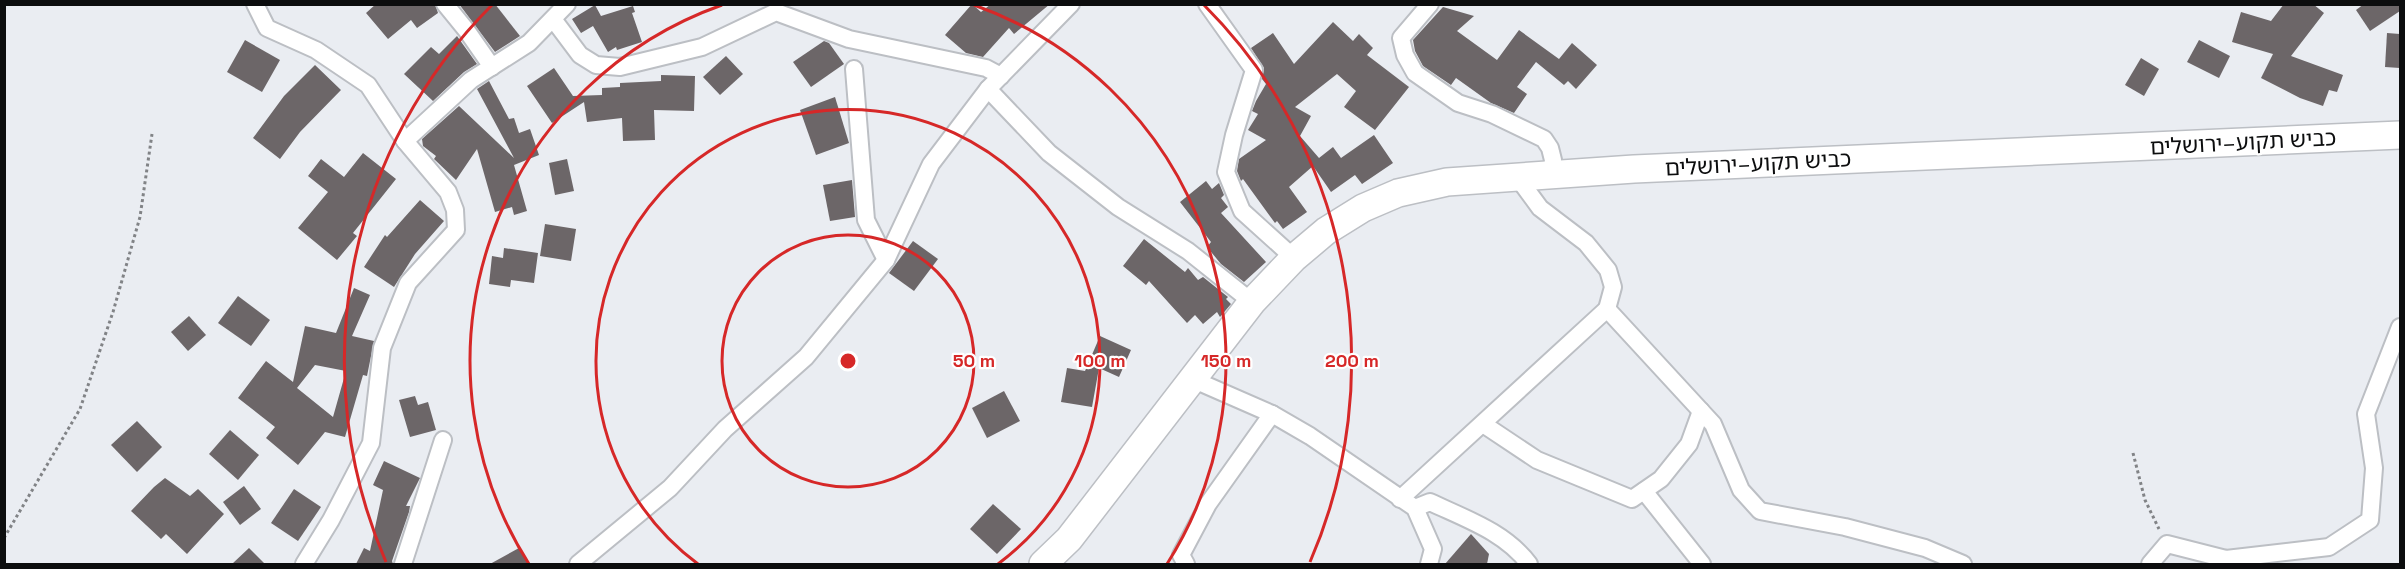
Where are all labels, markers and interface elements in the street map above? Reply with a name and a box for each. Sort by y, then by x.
street label: כביש תקוע–ירושלים [2149,123,2337,161]
street label: כביש תקוע–ירושלים [1664,144,1852,182]
text: 50 m [953,349,995,372]
text: 100 m [1074,349,1126,372]
text: 150 m [1201,349,1251,372]
text: 200 m [1325,349,1379,372]
centre of rings [838,351,858,371]

